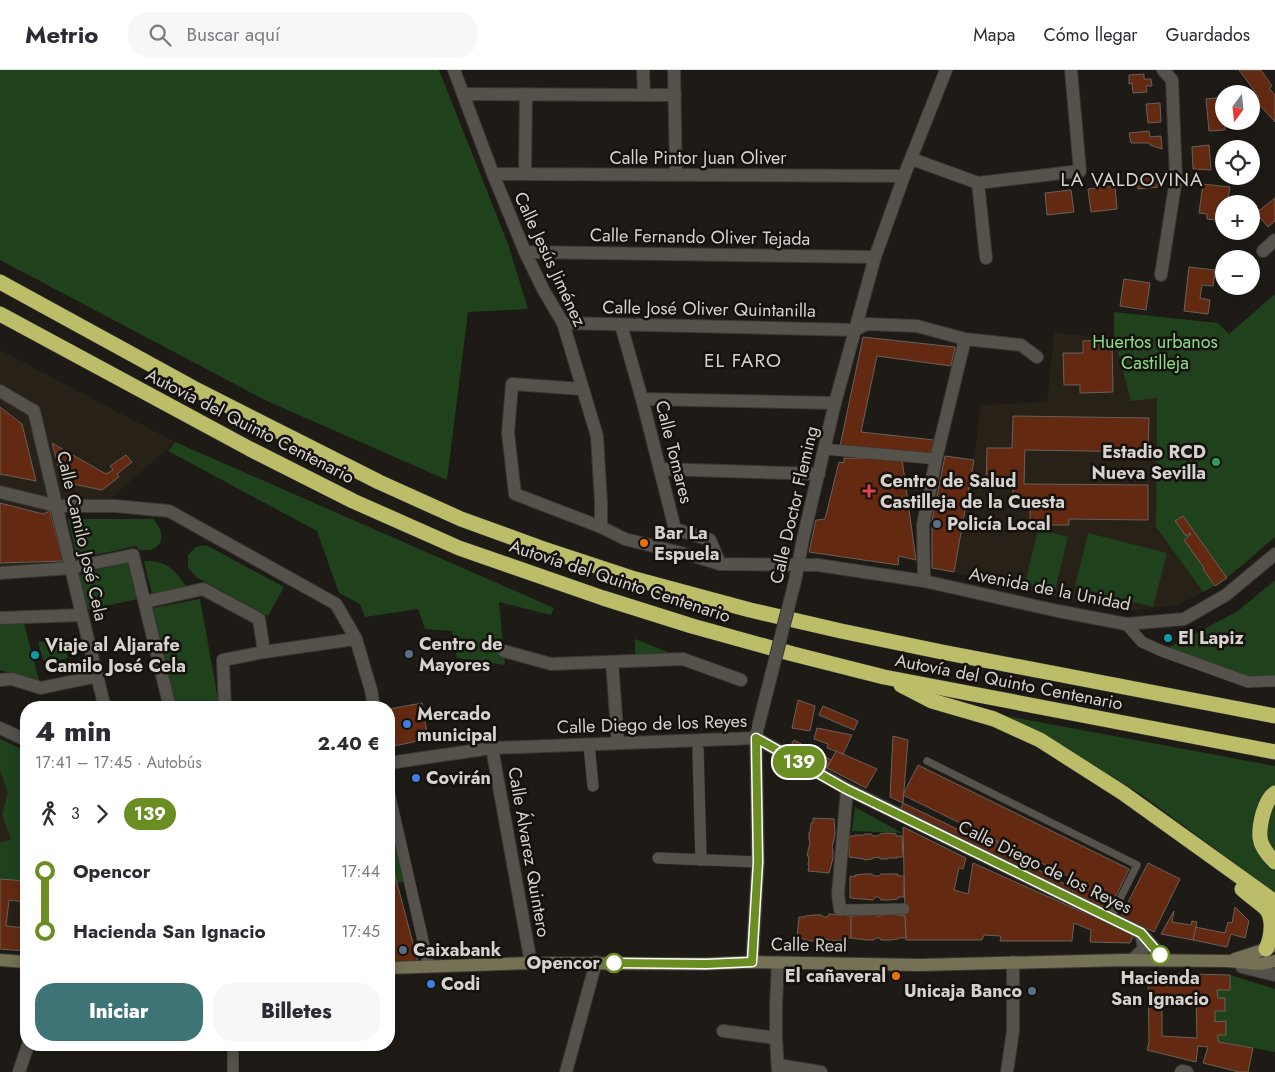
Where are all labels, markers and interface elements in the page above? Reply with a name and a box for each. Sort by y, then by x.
search box [128,12,478,57]
text: Metrio [25,17,98,52]
icon: search [146,21,174,49]
text: Buscar aquí [186,21,280,48]
text: Mapa [973,22,1015,48]
text: Cómo llegar [1043,22,1138,48]
text: Guardados [1166,22,1250,48]
north arrow [1215,85,1260,130]
map controls [1215,85,1260,295]
button: locate [1215,140,1260,185]
street label: Calle Pintor Juan Oliver [609,145,787,171]
district label: LA VALDOVINA [1061,166,1203,193]
street label: Calle Jesús Jiménez [507,187,593,331]
button: + [1215,195,1260,240]
street label: Calle Fernando Oliver Tejada [590,222,810,252]
button: − [1215,250,1260,295]
street label: Calle José Oliver Quintanilla [602,294,816,324]
park label: Huertos urbanos Castilleja [1092,329,1218,376]
district label: EL FARO [704,347,782,374]
street label: Autovía del Quinto Centenario [141,362,359,490]
street label: Calle Tomares [649,398,699,506]
street label: Calle Doctor Fleming [763,424,825,586]
place label: Estadio RCD Nueva Sevilla [1092,439,1206,486]
street label: Calle Camilo José Cela [50,449,114,623]
marker: Estadio RCD Nueva Sevilla [1210,456,1222,468]
place label: Centro de Salud Castilleja de la Cuesta [880,468,1065,515]
marker: Centro de Salud Castilleja de la Cuesta [862,484,876,498]
place label: Policía Local [947,511,1051,537]
marker: Policía Local [931,518,943,530]
place label: Bar La Espuela [654,520,719,567]
street label: Autovía del Quinto Centenario [506,533,734,629]
marker: Bar La Espuela [638,537,650,549]
street label: Avenida de la Unidad [967,561,1133,617]
place label: El Lapiz [1178,625,1244,651]
place label: Centro de Mayores [419,631,503,678]
place label: Viaje al Aljarafe Camilo José Cela [44,632,186,679]
marker: El Lapiz [1162,632,1174,644]
street label: Autovía del Quinto Centenario [893,647,1125,717]
marker: Centro de Mayores [403,648,415,660]
marker: Viaje al Aljarafe Camilo José Cela [29,649,41,661]
place label: Mercado municipal [417,701,497,748]
street label: Calle Diego de los Reyes [556,708,748,740]
text: 4 min [35,711,112,752]
marker: Mercado municipal [401,718,413,730]
text: 2.40 € [317,730,380,757]
line badge: 139 [770,746,828,778]
text: 139 [783,749,815,775]
text: 17:41 – 17:45 · Autobús [35,751,202,774]
place label: Covirán [426,765,491,791]
street label: Calle Álvarez Quintero [501,765,557,939]
marker: Covirán [410,772,422,784]
icon: walk [35,800,63,828]
icon: forward [88,800,116,828]
text: 139 [134,801,166,827]
text: 3 [71,802,80,825]
street label: Calle Diego de los Reyes [954,814,1136,920]
text: Opencor [73,858,151,885]
text: 17:44 [341,860,380,883]
text: Hacienda San Ignacio [73,918,266,945]
text: 17:45 [341,920,380,943]
street label: Calle Real [771,931,847,959]
place label: Caixabank [413,937,502,963]
marker: Caixabank [397,944,409,956]
marker: Hacienda San Ignacio [1150,945,1170,965]
place label: Opencor [527,950,601,976]
marker: Opencor [604,953,624,973]
place label: El cañaveral [785,963,886,989]
place label: Hacienda San Ignacio [1111,965,1209,1012]
marker: El cañaveral [890,970,902,982]
place label: Codi [441,971,480,997]
marker: Codi [425,978,437,990]
place label: Unicaja Banco [904,978,1022,1004]
button: Iniciar [35,983,203,1041]
button: Billetes [213,983,380,1041]
marker: Unicaja Banco [1026,985,1038,997]

